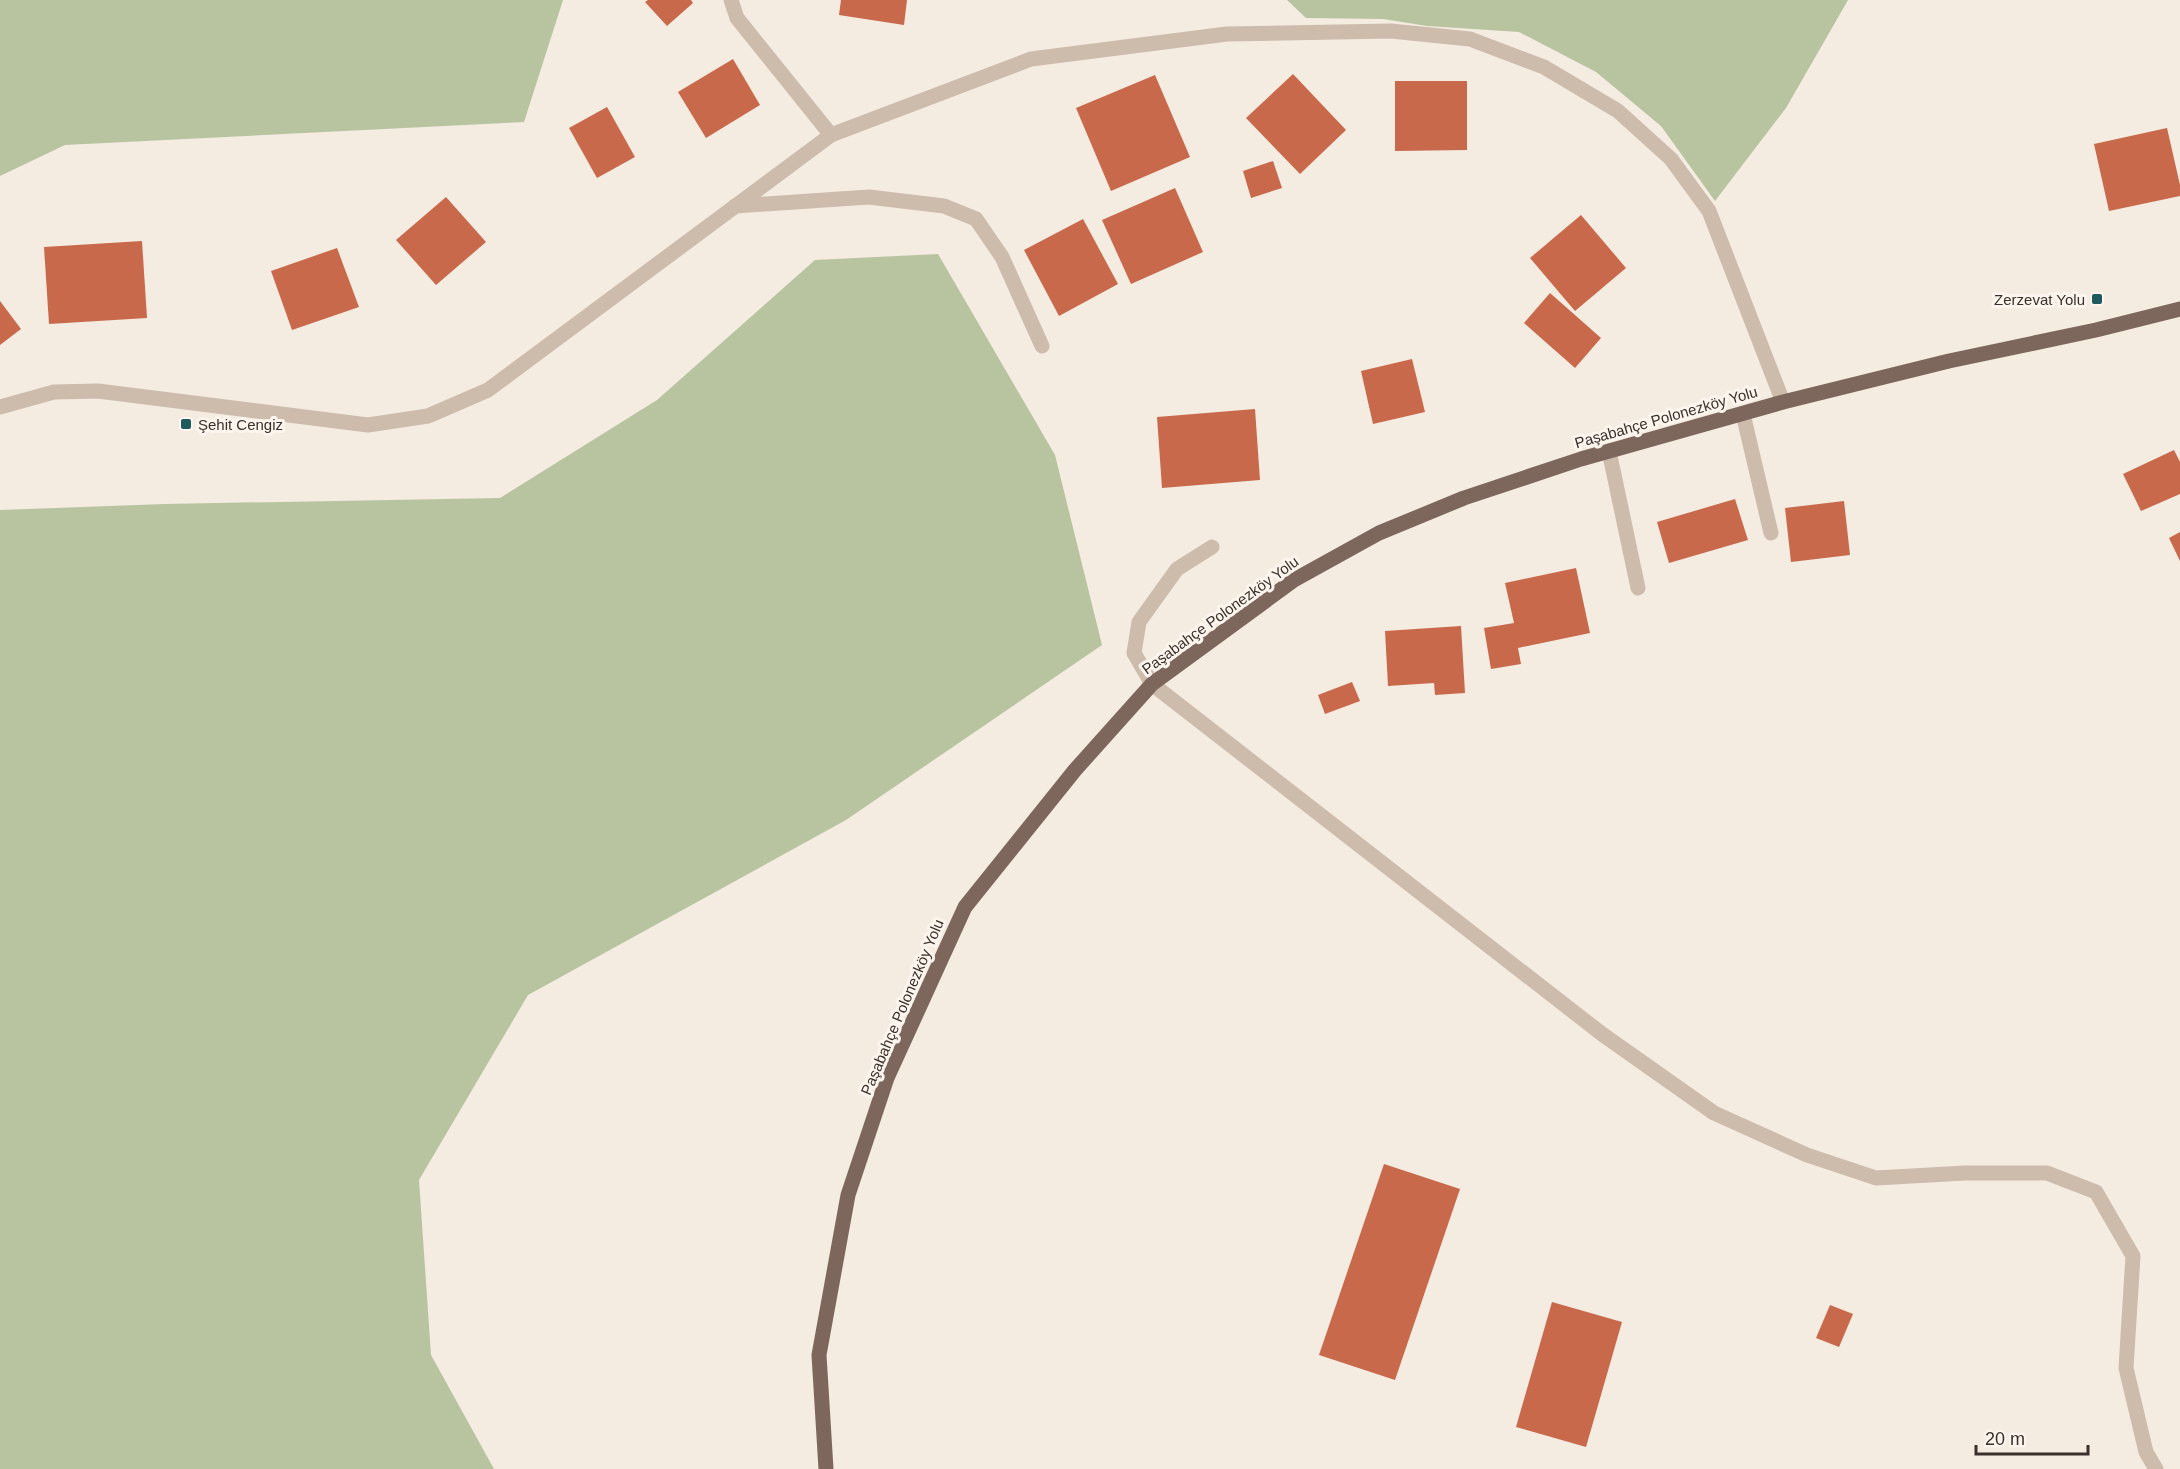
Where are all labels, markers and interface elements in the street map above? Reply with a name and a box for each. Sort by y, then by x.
place label: Zerzevat Yolu [1994,291,2085,308]
marker: Zerzevat Yolu [2090,292,2104,306]
street label: Paşabahçe Polonezköy Yolu [1573,383,1759,451]
place label: Şehit Cengiz [198,416,283,433]
marker: Şehit Cengiz [179,417,193,431]
street label: Paşabahçe Polonezköy Yolu [1138,552,1302,678]
street label: Paşabahçe Polonezköy Yolu [857,917,947,1097]
scale bar [1976,1418,2088,1456]
text: 20 m [1985,1429,2025,1449]

